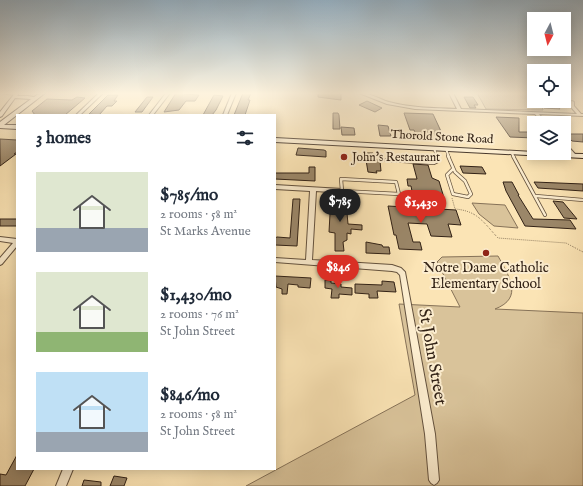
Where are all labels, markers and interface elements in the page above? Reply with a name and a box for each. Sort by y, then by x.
north arrow [527,12,571,56]
map controls [527,12,571,160]
button: locate [527,64,571,108]
button: layers [527,116,571,160]
icon: filters [234,127,256,149]
street label: Thorold Stone Road [390,127,494,147]
text: 3 homes [36,128,91,149]
place label: John's Restaurant [350,150,440,166]
marker: John's Restaurant [339,152,349,162]
text: $785/mo [160,185,218,206]
icon: home [68,188,116,236]
pin: $785 [316,189,364,223]
pin: $1,430 [388,190,454,224]
text: $785 [328,193,352,210]
text: $1,430 [404,194,438,211]
text: 2 rooms · 58 m² [160,206,237,223]
text: St Marks Avenue [160,223,251,240]
marker: Notre Dame Catholic Elementary School [481,248,491,258]
pin: $846 [314,255,362,289]
text: $846 [326,259,350,276]
place label: Notre Dame Catholic Elementary School [423,259,549,293]
text: $1,430/mo [160,285,232,306]
icon: home [68,288,116,336]
text: 2 rooms · 76 m² [160,306,239,323]
street label: St John Street [413,307,451,407]
text: St John Street [160,323,235,340]
text: $846/mo [160,385,220,406]
icon: home [68,388,116,436]
text: 2 rooms · 58 m² [160,406,237,423]
text: St John Street [160,423,235,440]

